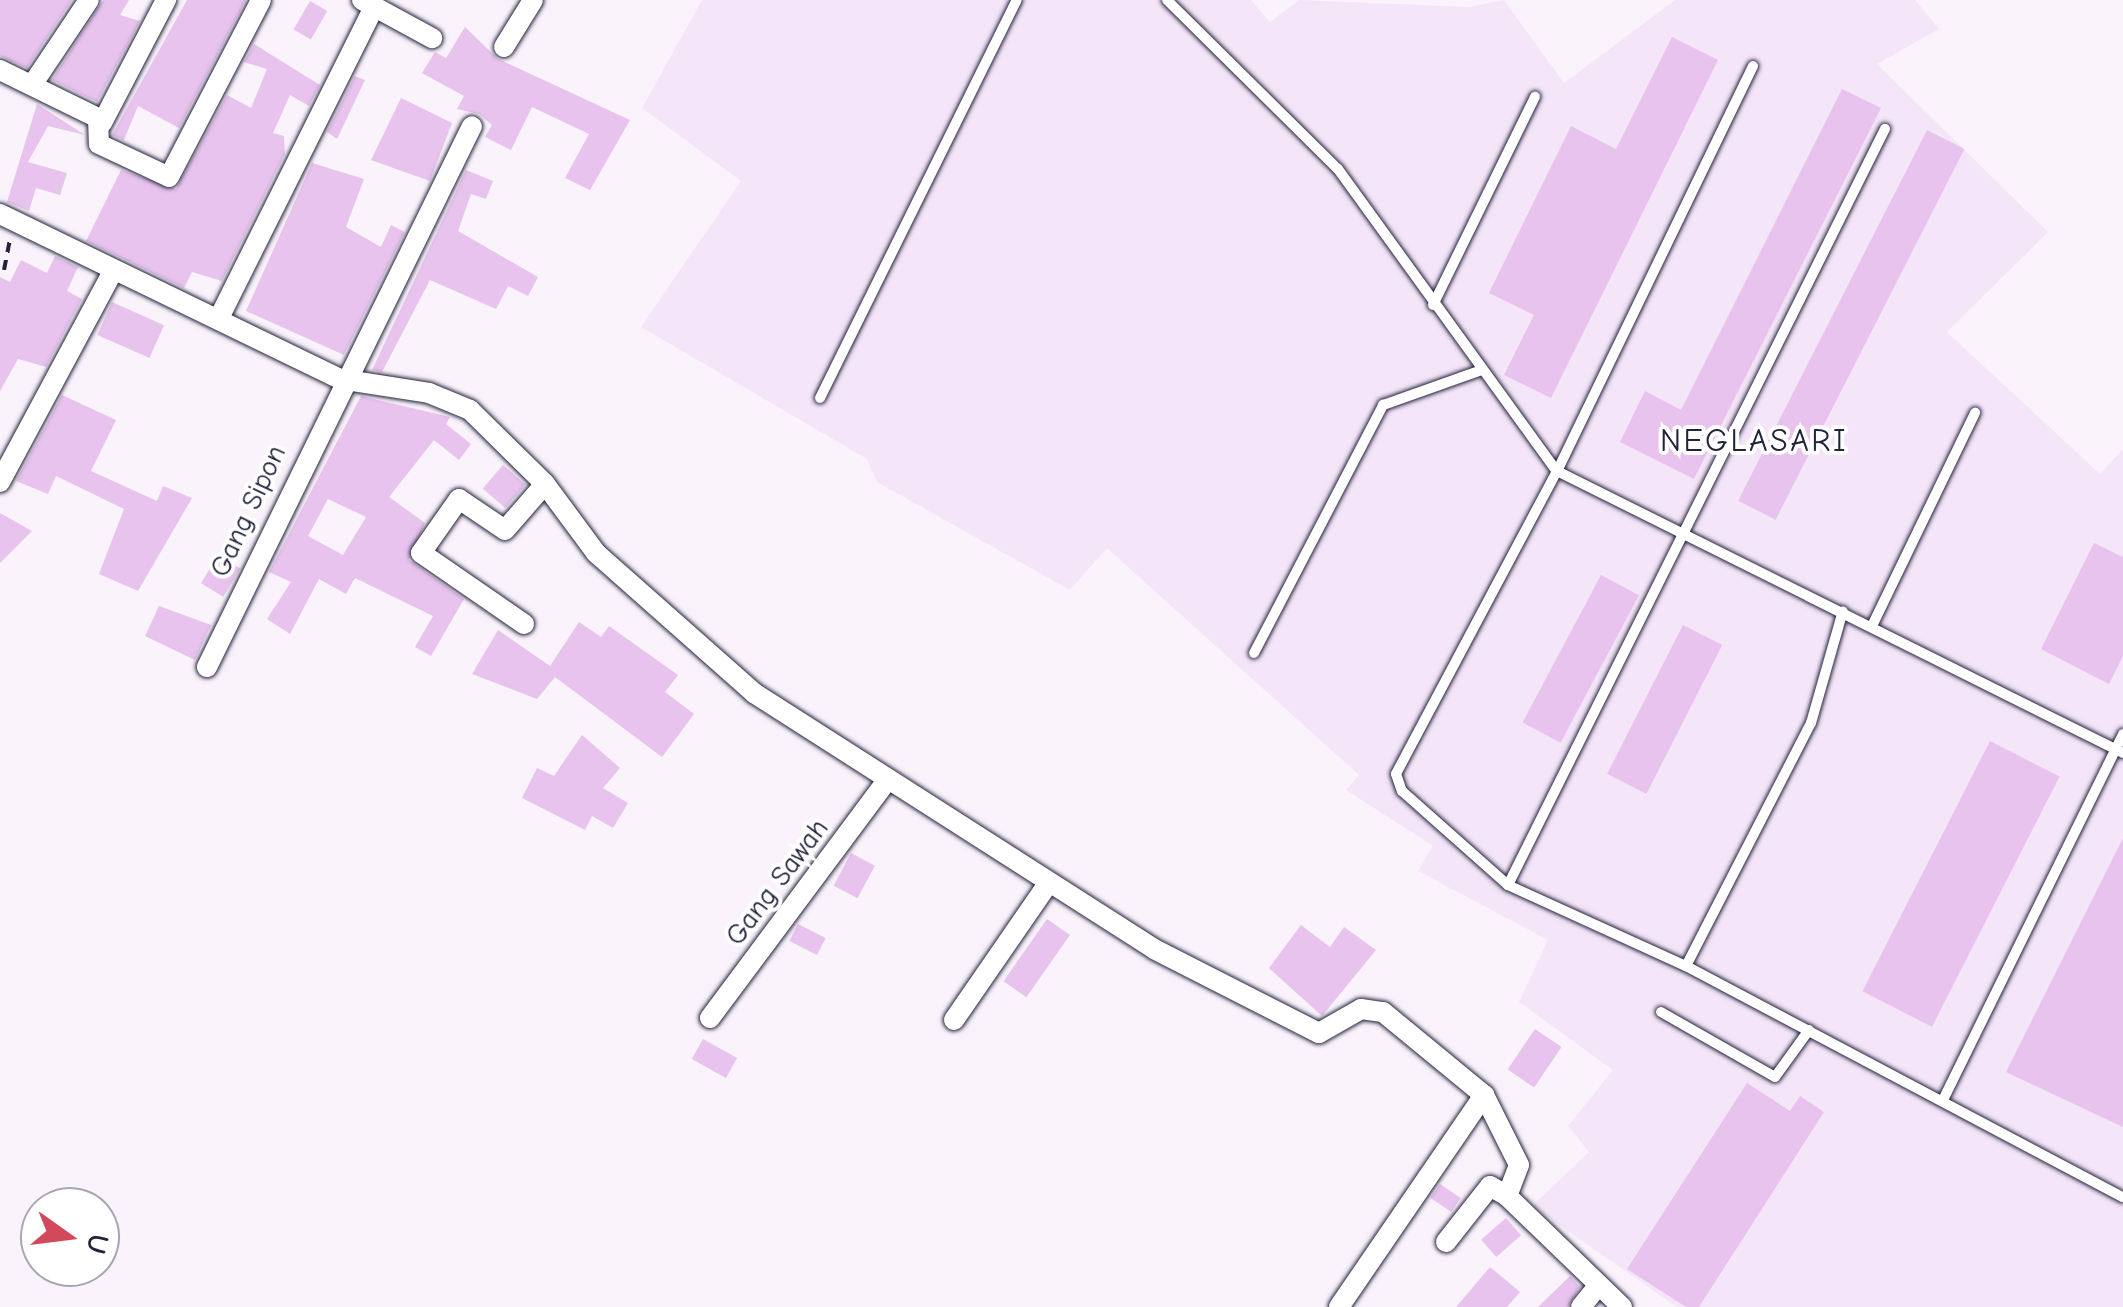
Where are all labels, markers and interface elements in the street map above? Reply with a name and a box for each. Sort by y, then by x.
district label: NEGLASARI [1660,422,1848,460]
street label: Gang Sipon [203,440,293,582]
street label: Gang Sawah [719,812,835,952]
north arrow [20,1187,120,1287]
text: U [79,1231,115,1257]

